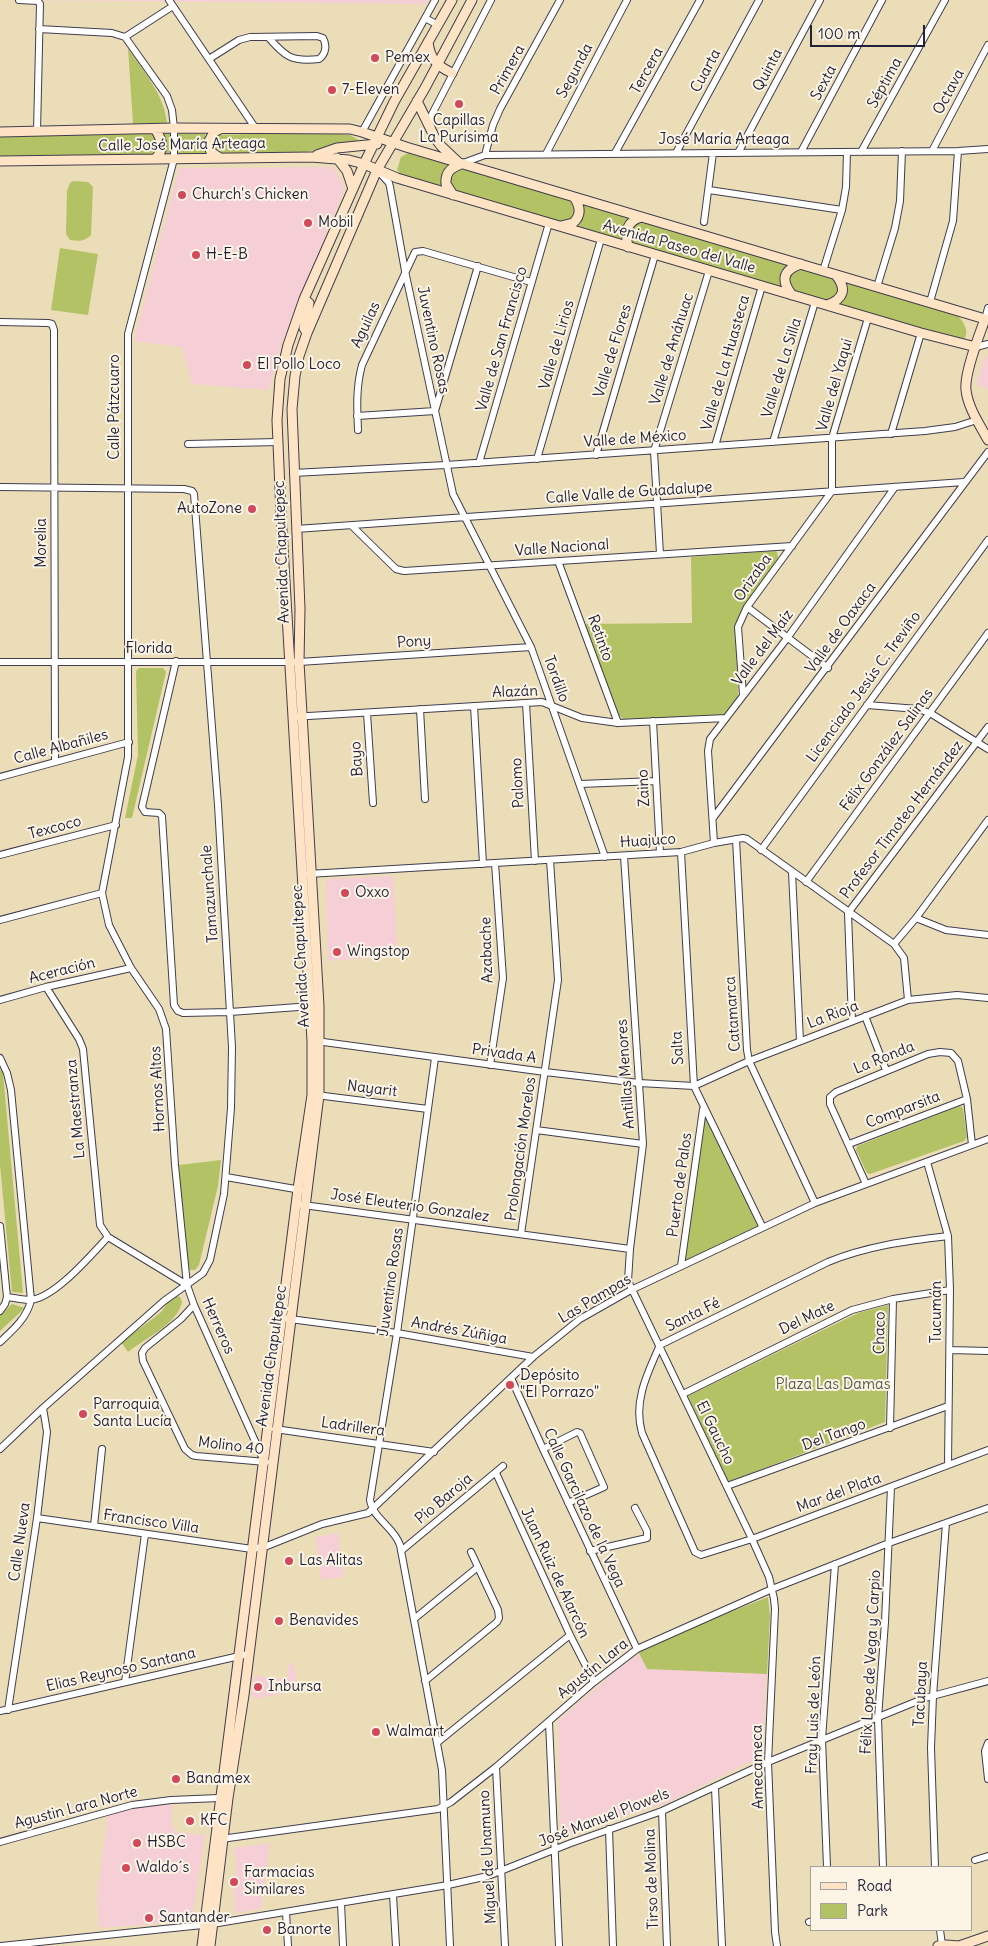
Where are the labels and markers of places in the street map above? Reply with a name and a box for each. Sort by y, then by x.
place label: Pemex [385,49,430,67]
marker: Pemex [369,52,381,64]
place label: 7-Eleven [342,81,400,99]
marker: 7-Eleven [326,84,338,96]
marker: Capillas La Purísima [453,98,465,110]
place label: Capillas La Purísima [419,112,499,147]
place label: Church's Chicken [192,186,308,204]
marker: Church's Chicken [176,189,188,201]
place label: Mobil [318,214,353,232]
marker: Mobil [302,217,314,229]
place label: H-E-B [206,246,248,264]
marker: H-E-B [190,249,202,261]
place label: El Pollo Loco [257,356,341,374]
marker: El Pollo Loco [241,359,253,371]
place label: AutoZone [177,500,242,518]
marker: AutoZone [246,503,258,515]
place label: Oxxo [355,884,390,902]
marker: Oxxo [339,887,351,899]
place label: Wingstop [347,943,410,961]
marker: Wingstop [331,946,343,958]
place label: Depósito "El Porrazo" [520,1367,599,1402]
marker: Depósito "El Porrazo" [504,1379,516,1391]
place label: Parroquia Santa Lucía [93,1396,172,1431]
marker: Parroquia Santa Lucía [77,1408,89,1420]
place label: Las Alitas [299,1552,363,1570]
marker: Las Alitas [283,1555,295,1567]
place label: Benavides [289,1612,358,1630]
marker: Benavides [273,1615,285,1627]
place label: Inbursa [268,1678,322,1696]
marker: Inbursa [252,1681,264,1693]
place label: Walmart [386,1723,444,1741]
marker: Walmart [370,1726,382,1738]
place label: Banamex [186,1770,250,1788]
marker: Banamex [170,1773,182,1785]
place label: KFC [200,1812,227,1830]
marker: KFC [184,1815,196,1827]
place label: HSBC [147,1834,186,1852]
marker: HSBC [131,1837,143,1849]
place label: Waldo´s [136,1859,189,1877]
marker: Waldo´s [120,1862,132,1874]
place label: Farmacias Similares [244,1864,314,1899]
marker: Farmacias Similares [228,1876,240,1888]
place label: Santander [159,1909,230,1927]
marker: Santander [143,1912,155,1924]
place label: Banorte [277,1921,332,1939]
marker: Banorte [261,1924,273,1936]

